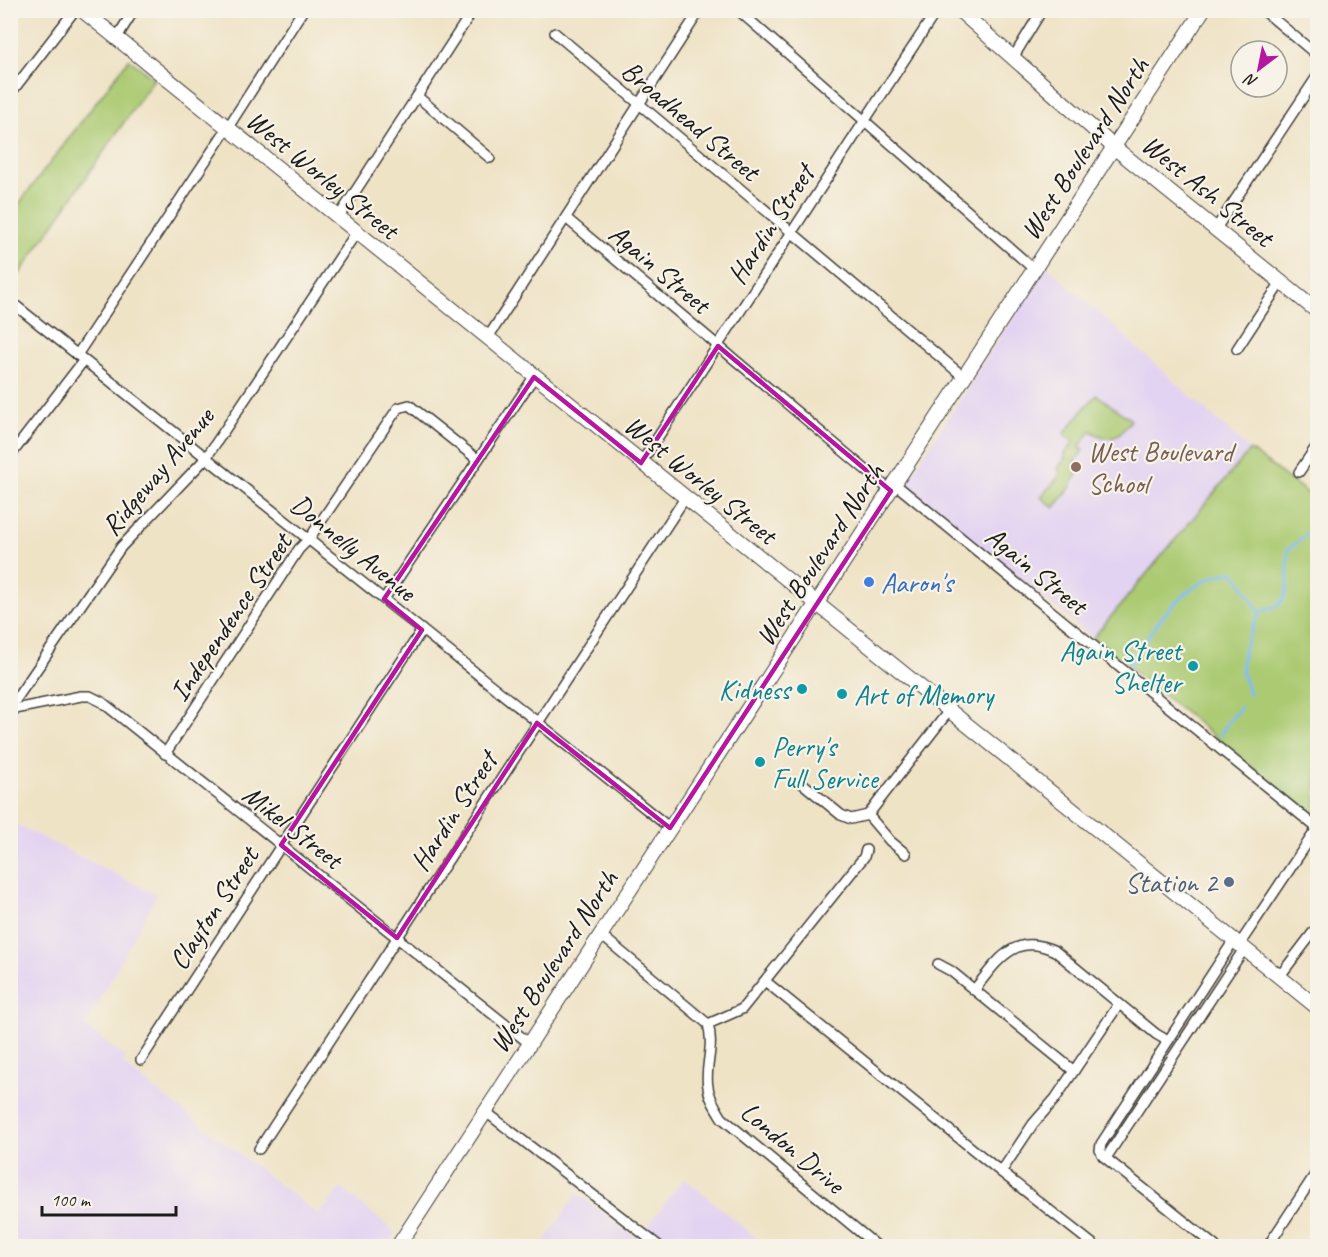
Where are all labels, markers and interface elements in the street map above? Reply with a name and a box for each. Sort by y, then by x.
north arrow [1229,39,1289,99]
street label: West Boulevard North [1012,50,1157,246]
street label: Broadhead Street [615,53,769,190]
text: N [1239,68,1261,92]
street label: West Worley Street [239,102,408,248]
street label: West Ash Street [1135,127,1283,256]
street label: Hardin Street [719,155,824,290]
street label: Again Street [602,216,719,323]
street label: Ridgeway Avenue [93,398,222,543]
street label: West Worley Street [617,407,786,553]
place label: West Boulevard School [1088,434,1237,501]
street label: West Boulevard North [747,456,892,652]
marker: West Boulevard School [1069,460,1083,474]
street label: Donnelly Avenue [284,486,425,610]
street label: Again Street [979,519,1097,624]
street label: Independence Street [161,524,301,708]
place label: Aaron's [881,565,955,600]
marker: Aaron's [862,575,876,589]
place label: Again Street Shelter [1060,633,1184,700]
marker: Again Street Shelter [1186,659,1200,673]
place label: Kidness [719,672,792,707]
place label: Art of Memory [854,677,996,712]
marker: Kidness [795,682,809,696]
marker: Art of Memory [835,687,849,701]
place label: Perry's Full Service [772,729,879,796]
street label: Hardin Street [402,742,507,877]
marker: Perry's Full Service [753,755,767,769]
street label: Mikel Street [236,777,352,878]
street label: Clayton Street [161,838,267,976]
street label: West Boulevard North [481,863,626,1059]
place label: Station 2 [1125,865,1219,900]
marker: Station 2 [1222,875,1236,889]
street label: London Drive [734,1094,853,1202]
scale bar [42,1179,176,1217]
text: 100 m [51,1189,92,1211]

